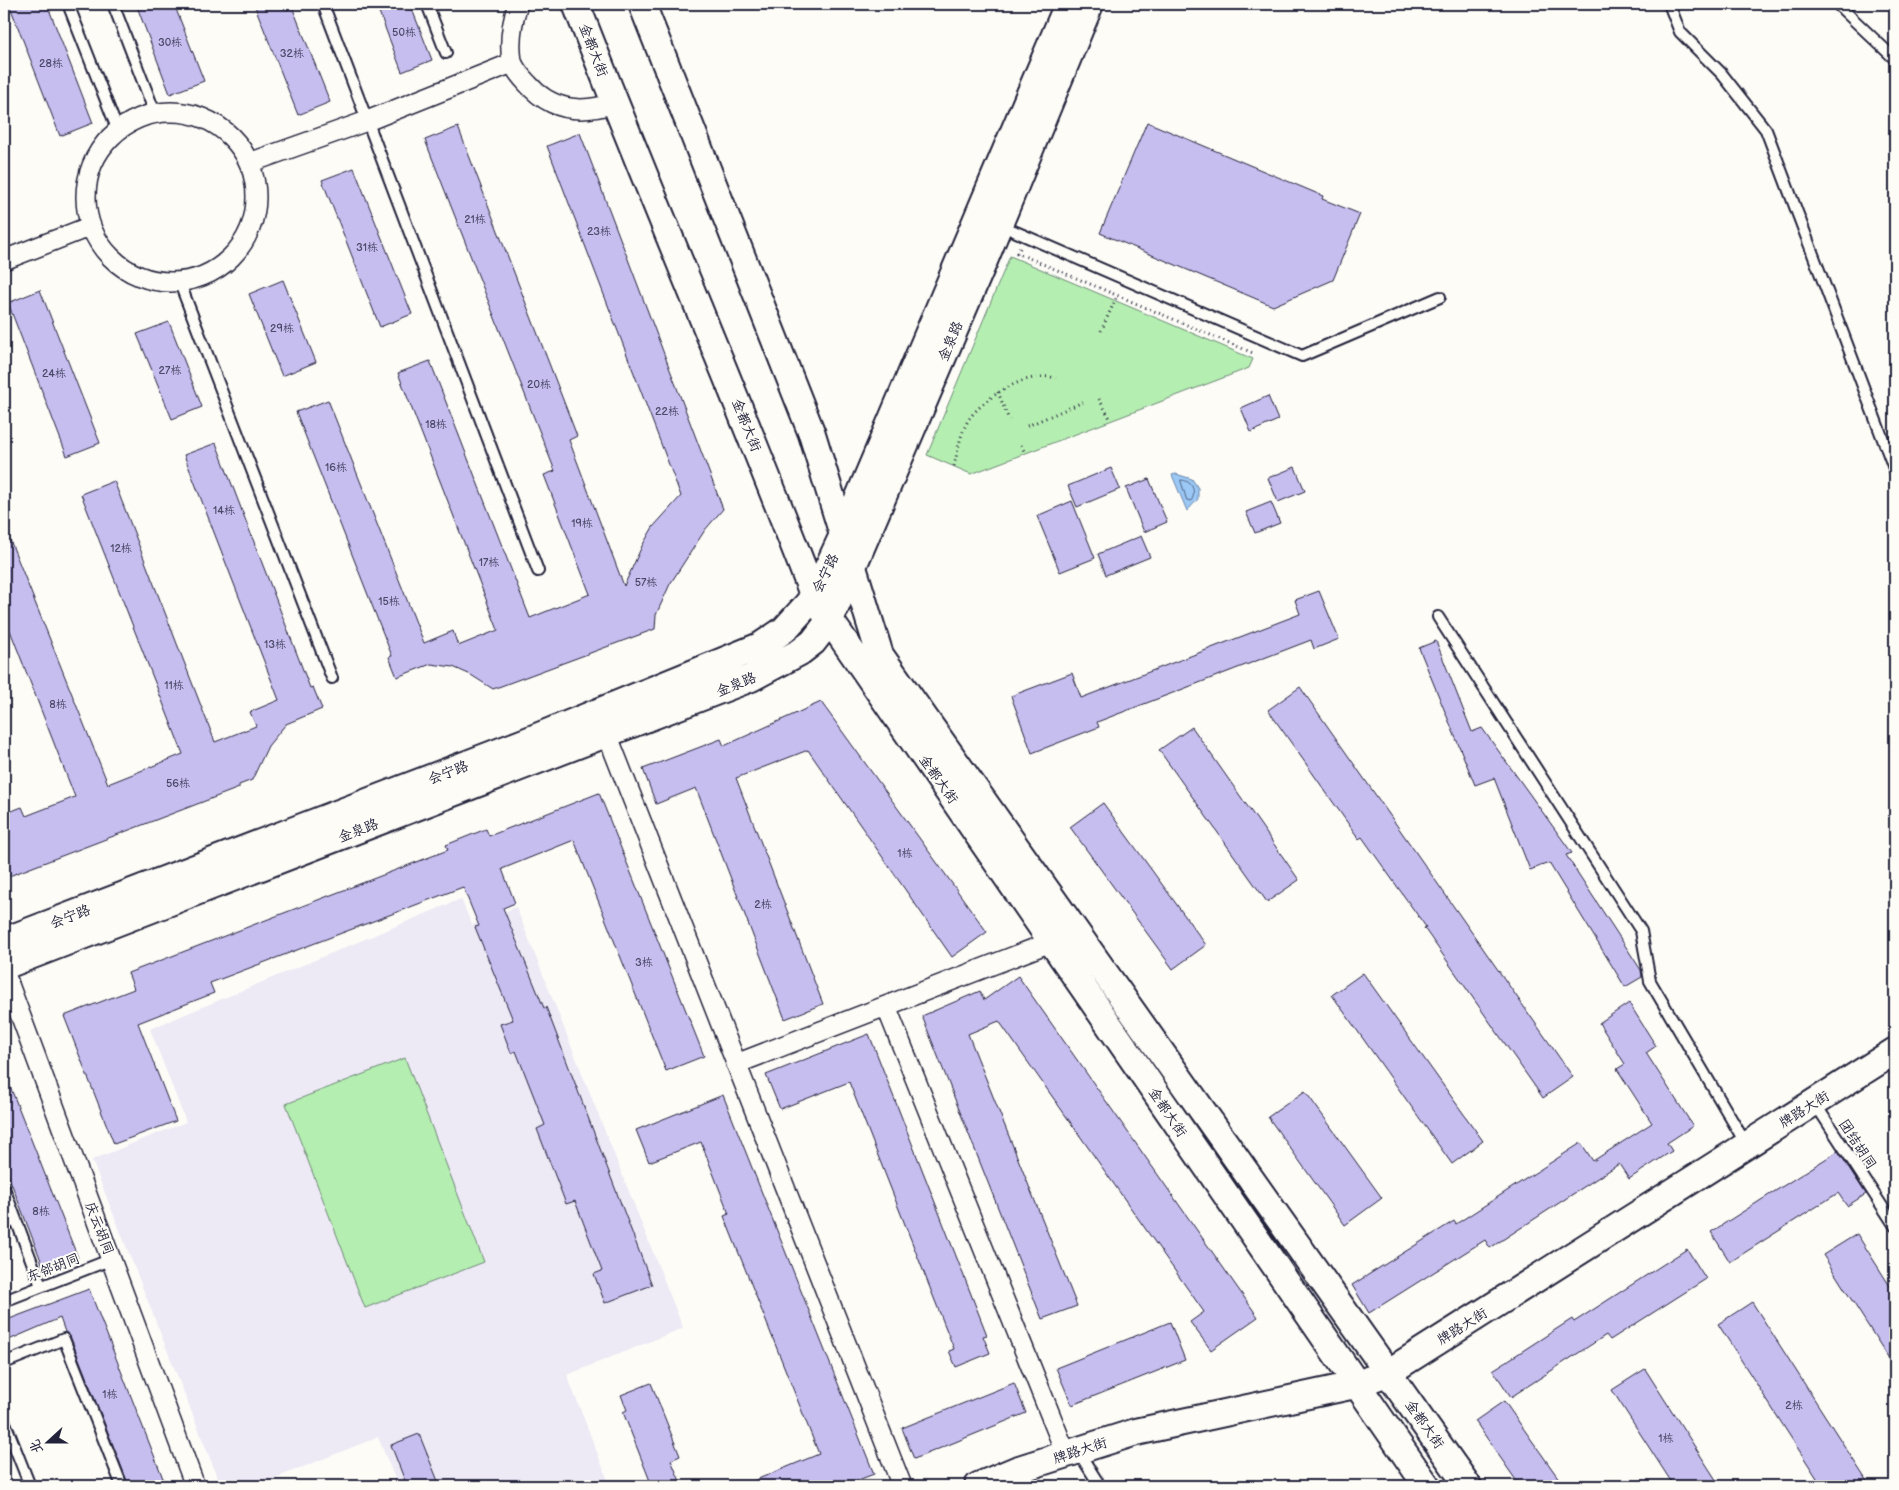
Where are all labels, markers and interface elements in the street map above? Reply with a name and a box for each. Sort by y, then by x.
street label: 金都大街 [576,21,612,79]
house number: 50栋 [392,26,416,39]
house number: 30栋 [158,36,182,49]
house number: 32栋 [280,47,304,60]
house number: 28栋 [39,57,63,70]
house number: 21栋 [464,213,486,226]
house number: 23栋 [587,225,611,238]
house number: 31栋 [356,241,378,254]
street label: 金泉路 [934,319,966,364]
house number: 29栋 [270,322,294,335]
house number: 27栋 [159,364,181,377]
house number: 24栋 [42,367,66,380]
house number: 20栋 [527,378,551,391]
street label: 金都大街 [728,396,765,454]
house number: 22栋 [655,405,679,418]
house number: 18栋 [425,418,447,431]
house number: 16栋 [325,461,347,474]
house number: 14栋 [213,504,235,517]
house number: 19栋 [571,517,593,530]
house number: 12栋 [110,542,132,555]
street label: 会宁路 [809,551,842,596]
house number: 17栋 [479,556,499,569]
house number: 57栋 [635,576,657,589]
house number: 15栋 [378,595,400,608]
house number: 13栋 [264,638,286,651]
street label: 金泉路 [714,669,759,700]
house number: 11栋 [164,679,184,692]
house number: 8栋 [49,698,67,711]
street label: 金都大街 [916,751,962,807]
street label: 会宁路 [426,757,471,788]
house number: 56栋 [166,777,190,790]
street label: 金泉路 [336,815,381,846]
house number: 1栋 [897,847,913,860]
house number: 2栋 [754,898,772,911]
street label: 会宁路 [48,901,93,932]
house number: 3栋 [635,956,653,969]
street label: 金都大街 [1145,1084,1190,1140]
street label: 牌路大街 [1776,1087,1833,1131]
street label: 团结胡同 [1835,1116,1880,1172]
street label: 庆云胡同 [82,1199,118,1257]
house number: 8栋 [32,1205,50,1218]
street label: 东邻胡同 [24,1249,82,1285]
street label: 牌路大街 [1434,1304,1491,1348]
house number: 1栋 [102,1388,118,1401]
street label: 金都大街 [1402,1396,1448,1452]
house number: 2栋 [1785,1399,1803,1412]
north arrow [22,1418,72,1468]
house number: 1栋 [1658,1432,1674,1445]
street label: 牌路大街 [1051,1434,1109,1467]
text: 北 [26,1437,47,1456]

